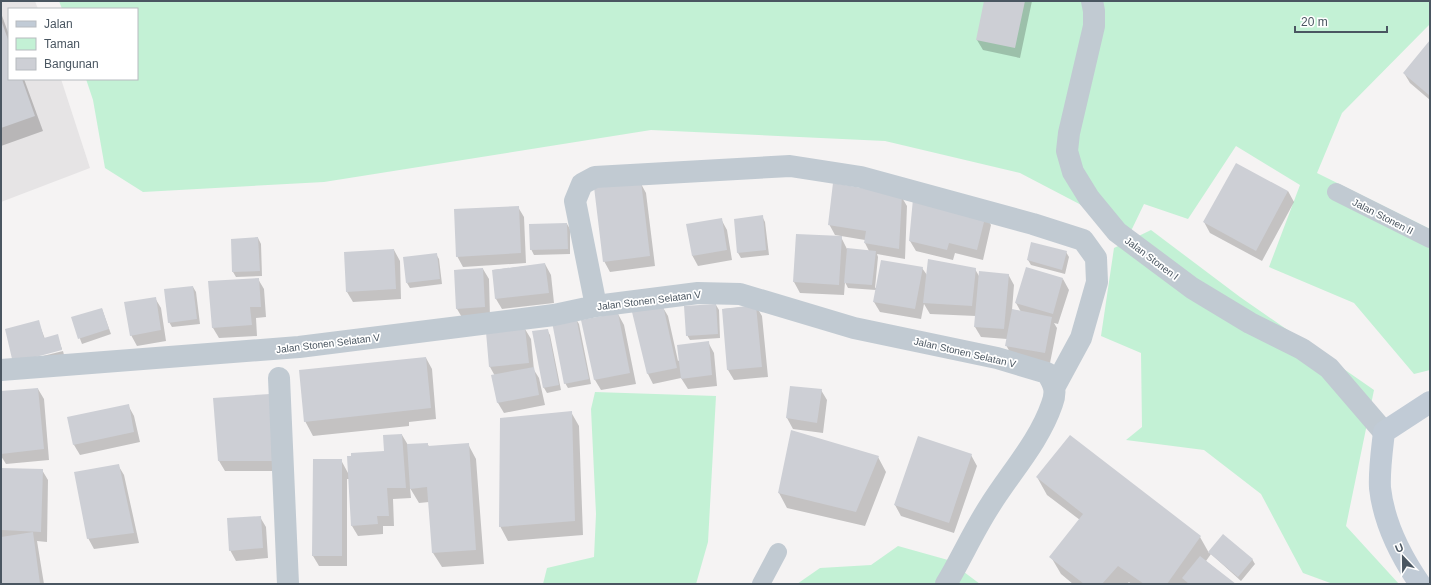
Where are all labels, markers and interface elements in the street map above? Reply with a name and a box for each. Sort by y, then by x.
legend [8,8,138,80]
scale bar [1295,8,1387,34]
text: 20 m [1301,15,1328,29]
text: Jalan [44,17,73,31]
text: Taman [44,37,80,51]
text: Bangunan [44,57,99,71]
street label: Jalan Stonen II [1351,196,1415,236]
street label: Jalan Stonen I [1123,235,1181,282]
street label: Jalan Stonen Selatan V [597,289,702,312]
street label: Jalan Stonen Selatan V [276,332,381,355]
street label: Jalan Stonen Selatan V [913,335,1017,370]
north arrow [1383,537,1423,577]
text: U [1393,541,1405,555]

